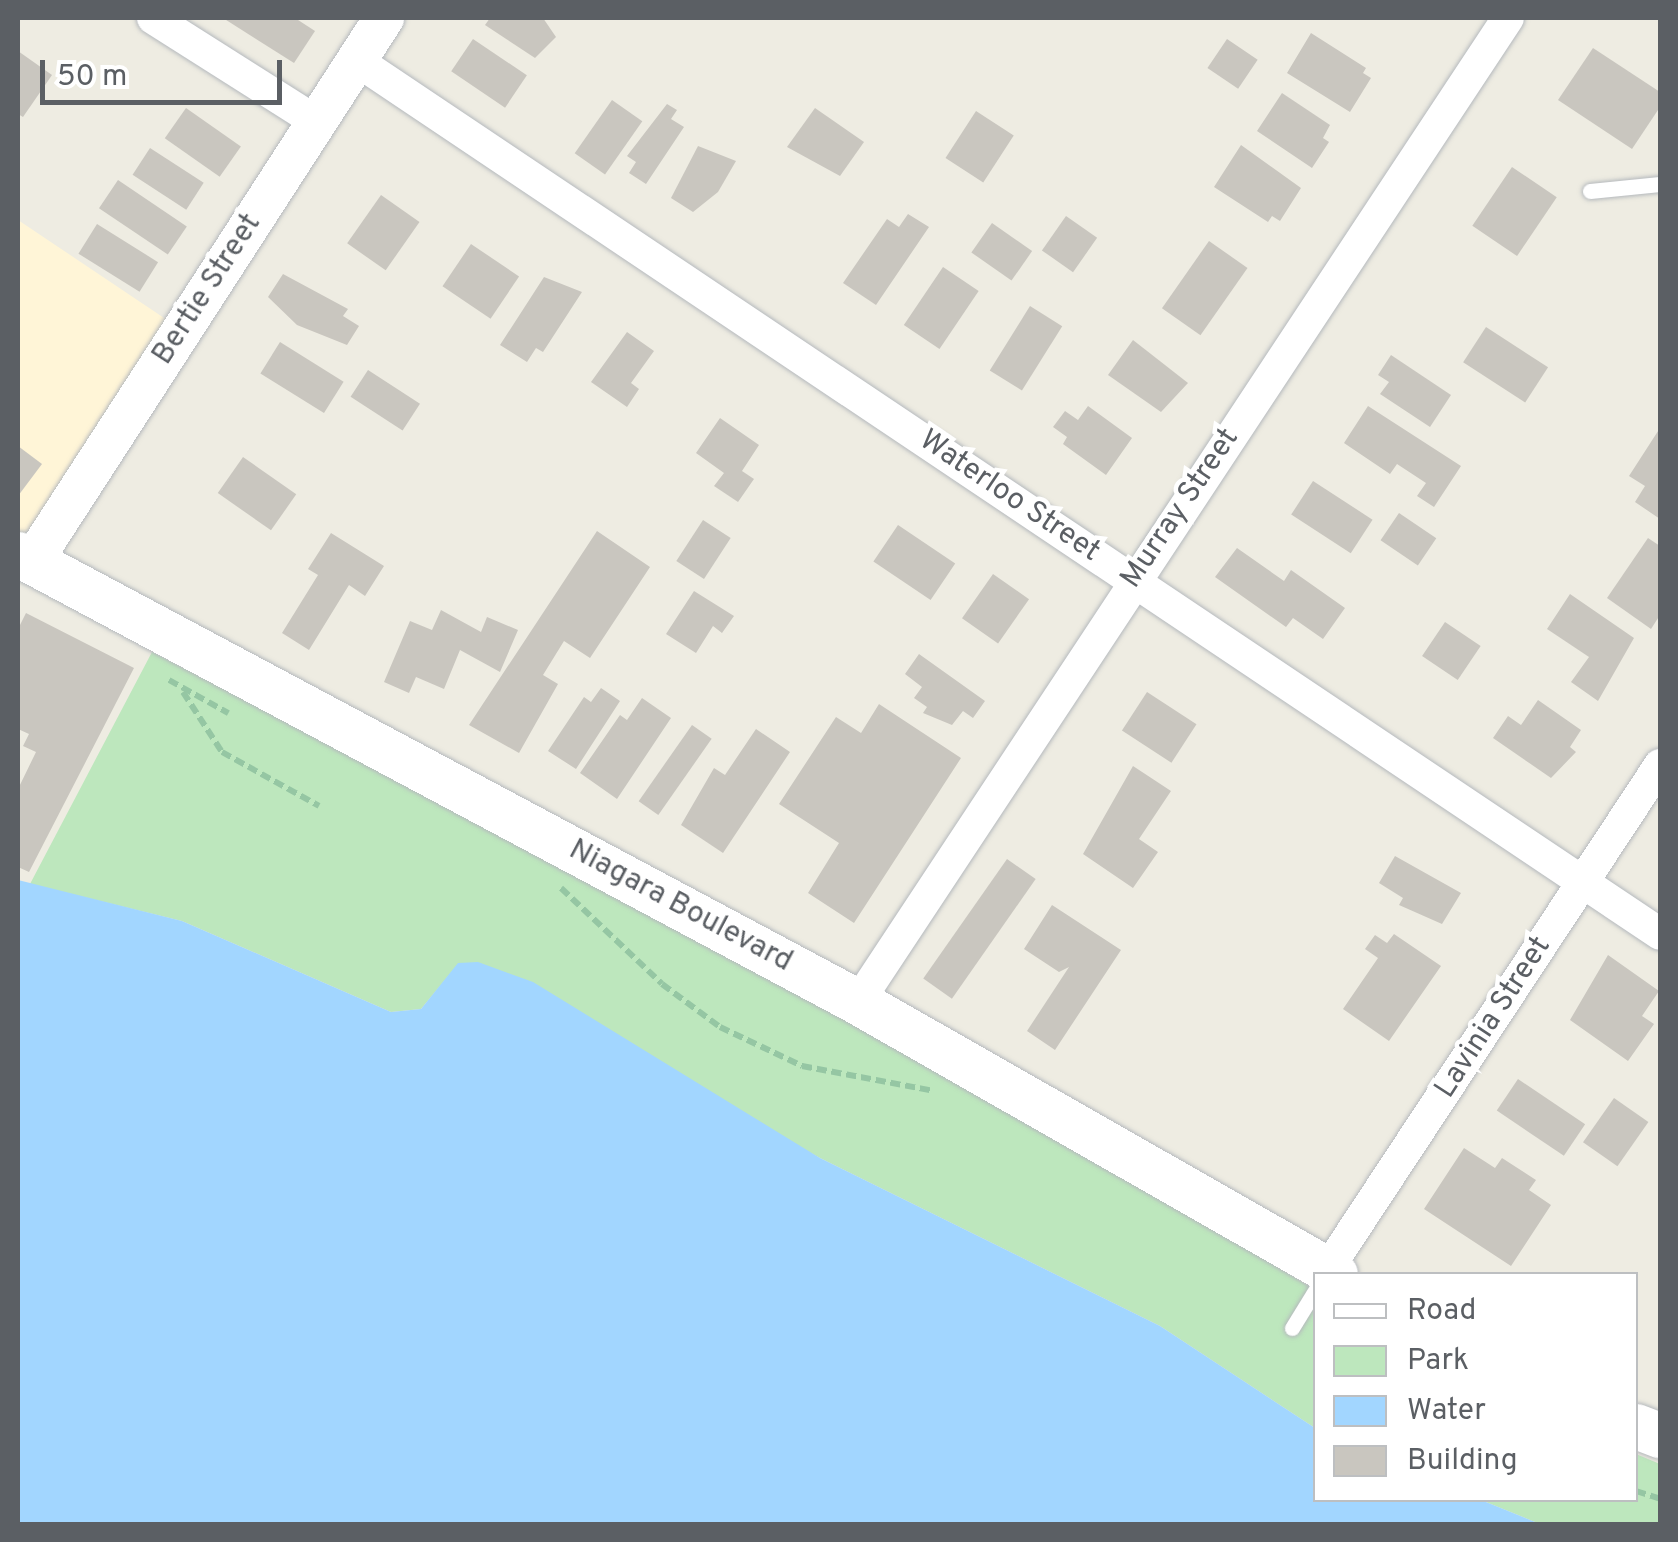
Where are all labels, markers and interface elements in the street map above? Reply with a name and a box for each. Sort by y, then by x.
scale bar [45,40,288,102]
text: 50 m [57,59,127,96]
street label: Bertie Street [146,208,270,372]
street label: Murray Street [1114,422,1248,596]
street label: Waterloo Street [912,423,1106,571]
street label: Niagara Boulevard [562,833,798,981]
street label: Lavinia Street [1428,930,1560,1106]
legend [1313,1272,1638,1502]
text: Road [1407,1293,1476,1330]
text: Park [1407,1343,1469,1380]
text: Water [1407,1393,1486,1430]
text: Building [1407,1443,1518,1480]

